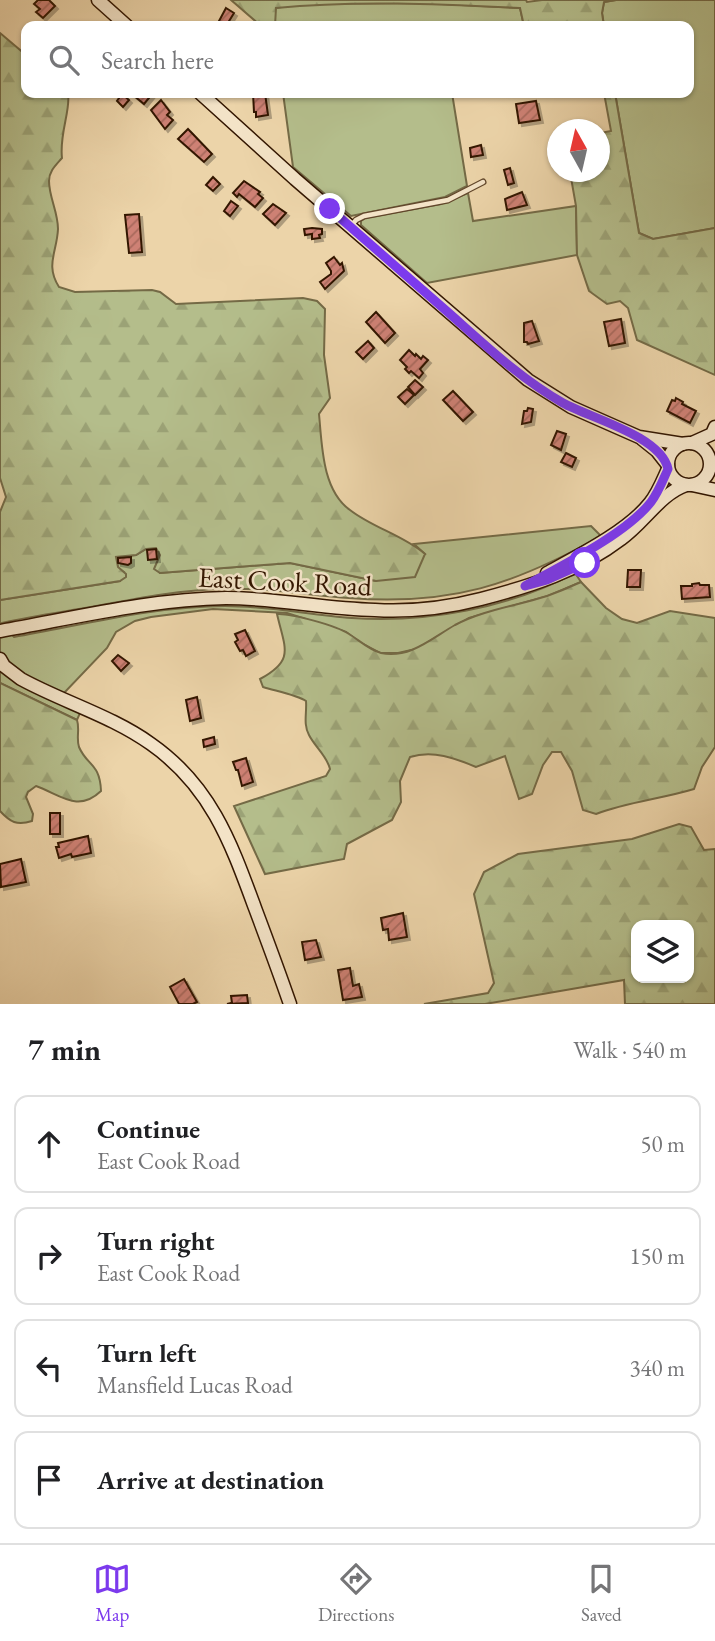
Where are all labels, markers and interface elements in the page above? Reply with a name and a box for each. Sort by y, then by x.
search box [21,21,694,98]
icon: search [45,41,83,79]
text: Search here [101,43,214,77]
north arrow [547,119,610,182]
route end [314,193,345,224]
route start [569,547,600,578]
street label: East Cook Road [197,558,374,604]
map controls [631,920,694,983]
button: layers [631,920,694,983]
text: 7 min [28,1030,101,1069]
text: Walk · 540 m [573,1035,687,1065]
text: Continue [97,1112,200,1146]
icon: ahead [30,1125,68,1163]
text: 50 m [640,1129,685,1159]
text: East Cook Road [97,1146,240,1176]
text: Turn right [97,1224,215,1258]
icon: right [30,1237,68,1275]
text: 150 m [629,1241,685,1271]
text: East Cook Road [97,1258,240,1288]
text: Turn left [97,1336,196,1370]
icon: left [30,1349,68,1387]
text: 340 m [629,1353,685,1383]
text: Mansfield Lucas Road [97,1370,293,1400]
icon: arrive [30,1461,68,1499]
text: Arrive at destination [97,1463,324,1497]
tab: Map [93,1560,131,1627]
tab: Directions [318,1560,394,1627]
tab: Saved [581,1560,622,1627]

